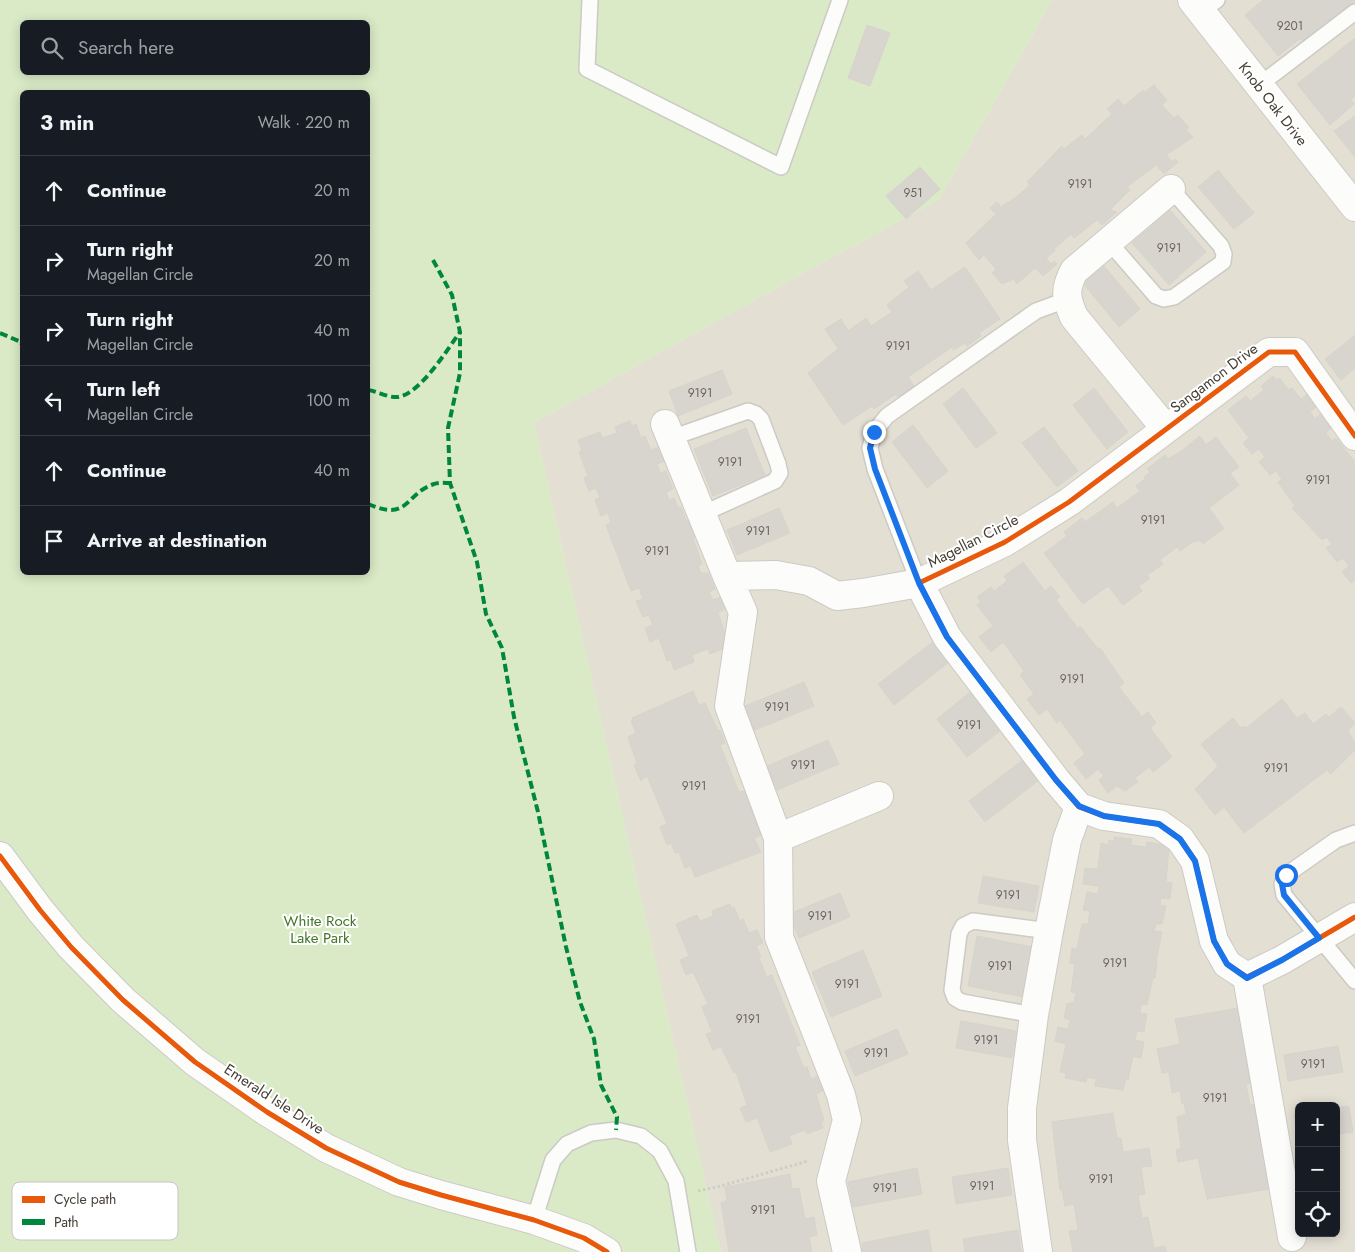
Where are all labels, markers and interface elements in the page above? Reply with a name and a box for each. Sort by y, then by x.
house number: 9201 [1277,17,1303,35]
search box [20,20,370,75]
icon: search [38,34,66,62]
text: Search here [78,34,174,61]
street label: Knob Oak Drive [1233,57,1313,151]
text: 3 min [40,108,94,138]
text: Walk · 220 m [258,111,350,134]
house number: 9191 [1068,175,1092,193]
icon: ahead [40,177,68,205]
text: Continue [87,177,166,204]
text: 20 m [314,179,350,202]
house number: 951 [903,184,923,202]
text: Turn right [87,236,173,263]
house number: 9191 [1157,239,1181,257]
icon: right [40,247,68,275]
text: 20 m [314,249,350,272]
text: Magellan Circle [87,263,193,286]
text: Turn right [87,306,173,333]
icon: right [40,317,68,345]
text: 40 m [314,319,350,342]
text: Magellan Circle [87,333,193,356]
house number: 9191 [886,337,910,355]
street label: Sangamon Drive [1166,338,1263,418]
text: Turn left [87,376,160,403]
house number: 9191 [688,384,712,402]
icon: left [40,387,68,415]
text: 100 m [306,389,350,412]
text: Magellan Circle [87,403,193,426]
route end [863,421,886,444]
house number: 9191 [718,453,742,471]
icon: ahead [40,457,68,485]
text: Continue [87,457,166,484]
text: 40 m [314,459,350,482]
house number: 9191 [1306,471,1330,489]
street label: Magellan Circle [924,508,1023,573]
house number: 9191 [1141,511,1165,529]
house number: 9191 [746,522,770,540]
icon: arrive [40,527,68,555]
text: Arrive at destination [87,527,267,554]
house number: 9191 [645,542,669,560]
house number: 9191 [1060,670,1084,688]
house number: 9191 [765,698,789,716]
house number: 9191 [957,716,981,734]
house number: 9191 [791,756,815,774]
house number: 9191 [1264,759,1288,777]
house number: 9191 [682,777,706,795]
route start [1275,864,1298,887]
house number: 9191 [996,886,1020,904]
house number: 9191 [808,907,832,925]
park label: White Rock Lake Park [284,910,357,949]
house number: 9191 [1103,954,1127,972]
house number: 9191 [988,957,1012,975]
house number: 9191 [835,975,859,993]
house number: 9191 [736,1010,760,1028]
house number: 9191 [974,1031,998,1049]
house number: 9191 [864,1044,888,1062]
house number: 9191 [1301,1055,1325,1073]
street label: Emerald Isle Drive [220,1058,329,1140]
house number: 9191 [1203,1089,1227,1107]
map controls [1295,1102,1340,1237]
button: + [1295,1102,1340,1147]
button: − [1295,1147,1340,1192]
house number: 9191 [1089,1170,1113,1188]
house number: 9191 [970,1177,994,1195]
house number: 9191 [873,1179,897,1197]
legend [12,1182,178,1240]
text: Cycle path [54,1189,116,1209]
button: locate [1295,1192,1340,1237]
house number: 9191 [751,1201,775,1219]
text: Path [54,1212,79,1232]

